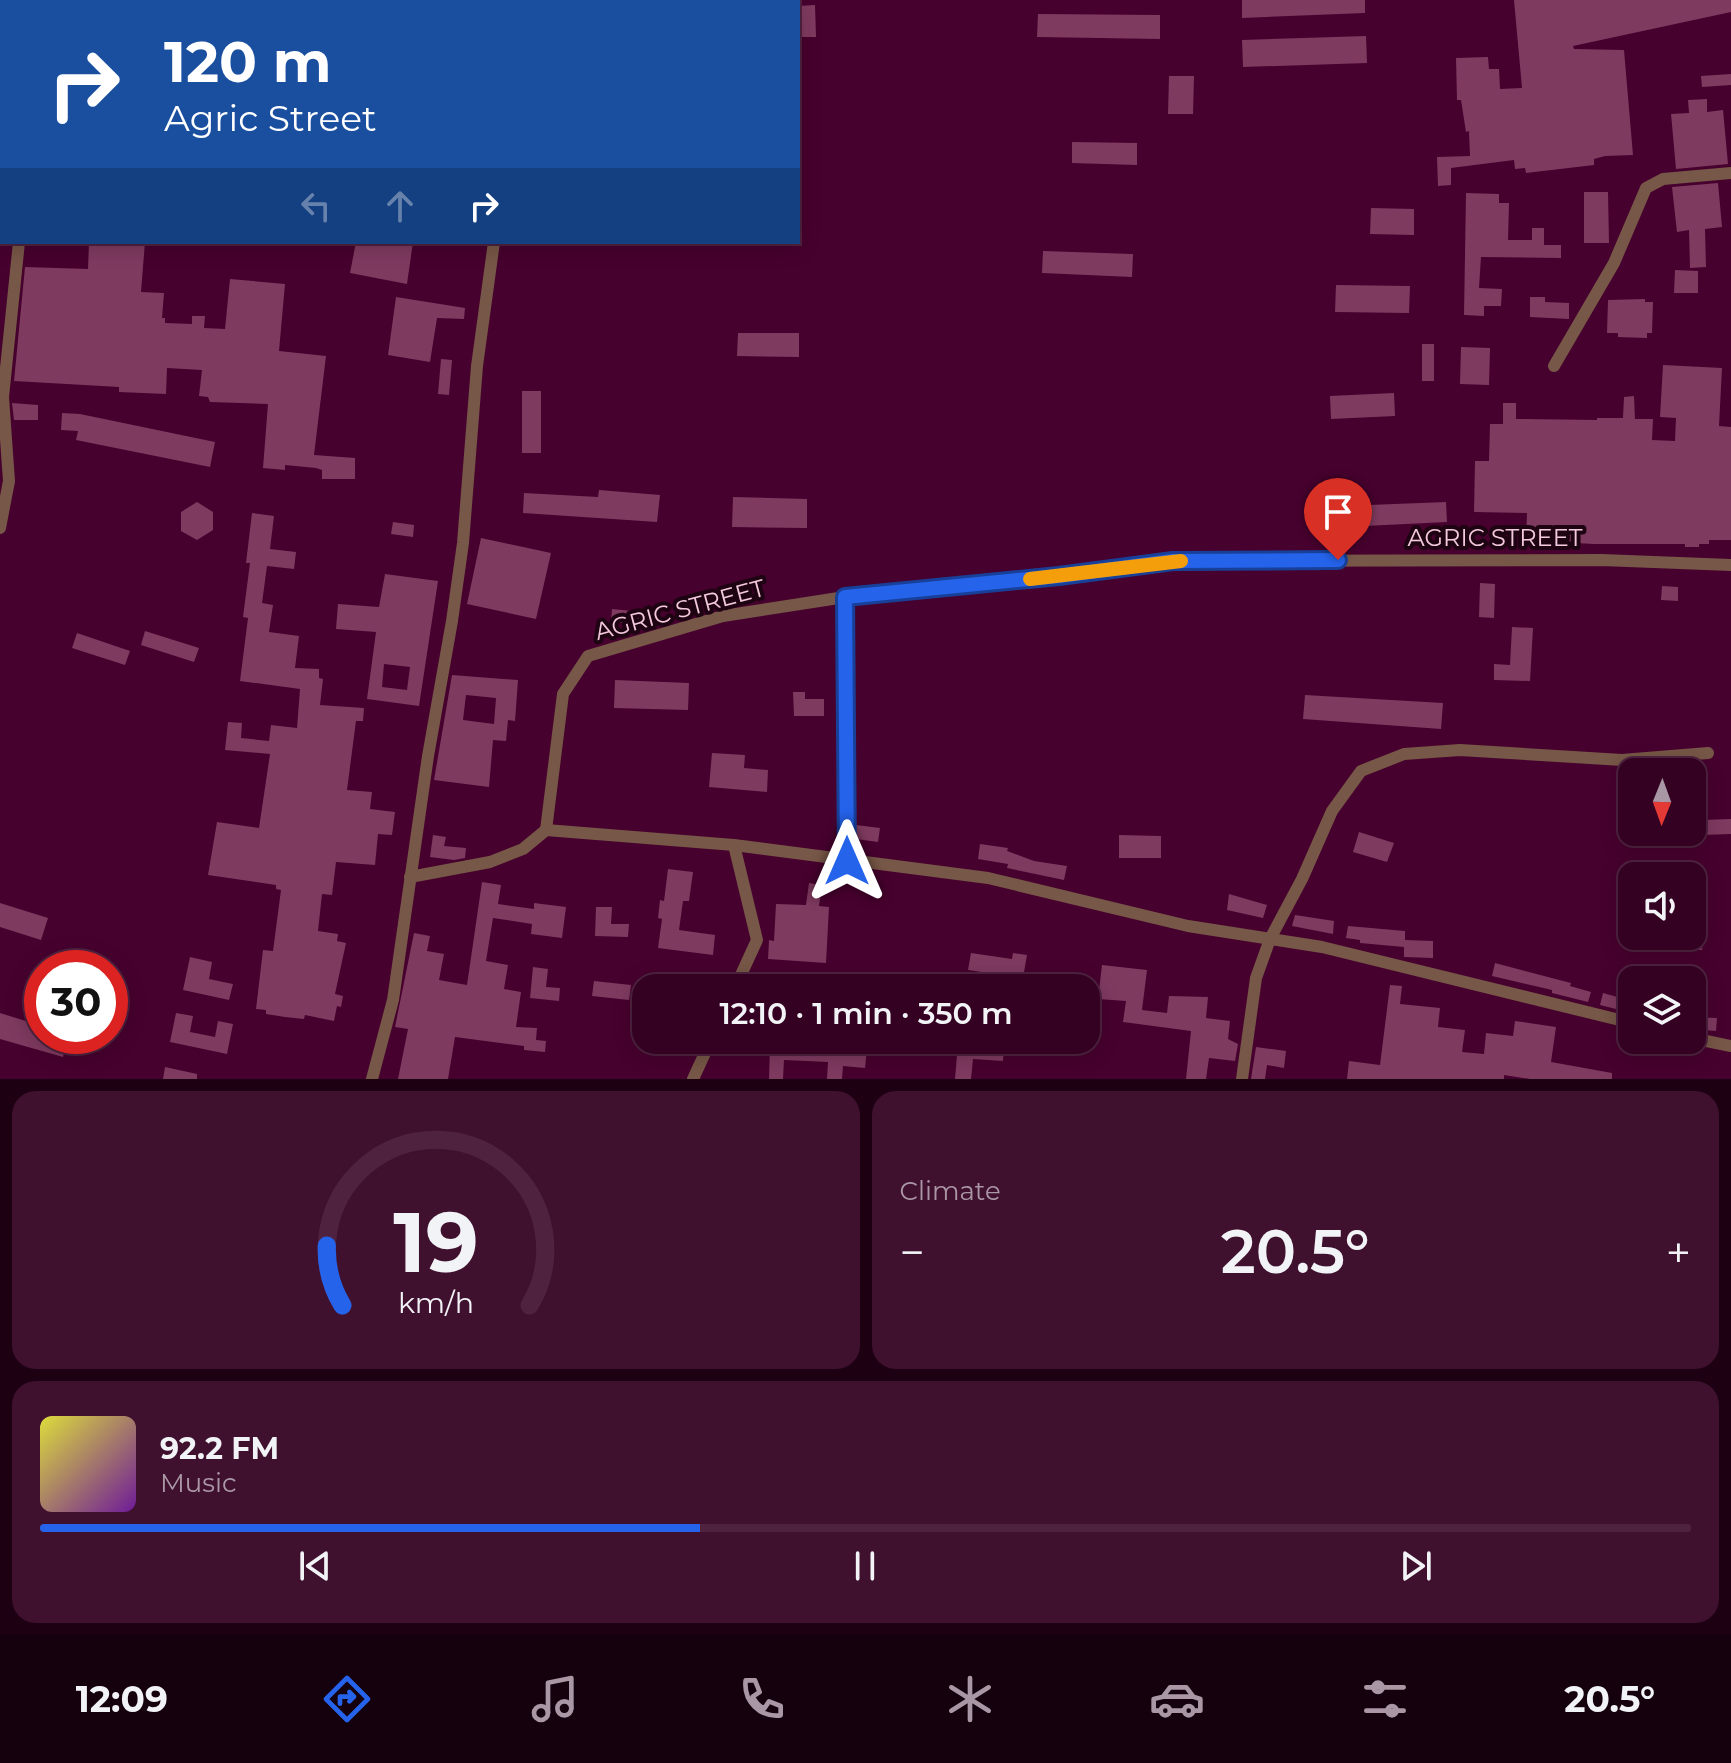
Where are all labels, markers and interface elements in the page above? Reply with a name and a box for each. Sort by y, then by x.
text: 120 m [164,28,332,96]
icon: right [32,32,136,136]
text: Agric Street [164,96,377,140]
icon: left [294,184,338,228]
icon: ahead [378,184,422,228]
icon: right [462,184,506,228]
pin [1304,478,1372,560]
icon: arrive [1316,490,1360,534]
street label: AGRIC STREET [1408,523,1583,552]
street label: AGRIC STREET [592,573,768,646]
north arrow [1618,758,1706,846]
map controls [1618,758,1706,1054]
position arrow [805,819,889,903]
button: sound [1618,862,1706,950]
speed limit sign: 30 [24,950,128,1054]
button: layers [1618,966,1706,1054]
text: 12:10 · 1 min · 350 m [719,995,1013,1032]
text: Climate [900,1175,1001,1207]
text: 19 [393,1191,479,1293]
text: 20.5° [1221,1215,1370,1288]
text: − [900,1225,925,1279]
text: + [1666,1225,1691,1279]
text: km/h [398,1285,474,1320]
text: 92.2 FM [160,1430,279,1467]
text: Music [160,1467,237,1499]
icon: previous [293,1544,337,1588]
icon: pause [843,1544,887,1588]
icon: next [1394,1544,1438,1588]
icon: directions [319,1671,375,1727]
icon: music [527,1671,583,1727]
icon: phone [734,1671,790,1727]
icon: climate [942,1671,998,1727]
icon: car [1149,1671,1205,1727]
icon: filters [1357,1671,1413,1727]
text: 12:09 [76,1677,168,1721]
text: 20.5° [1564,1677,1655,1721]

